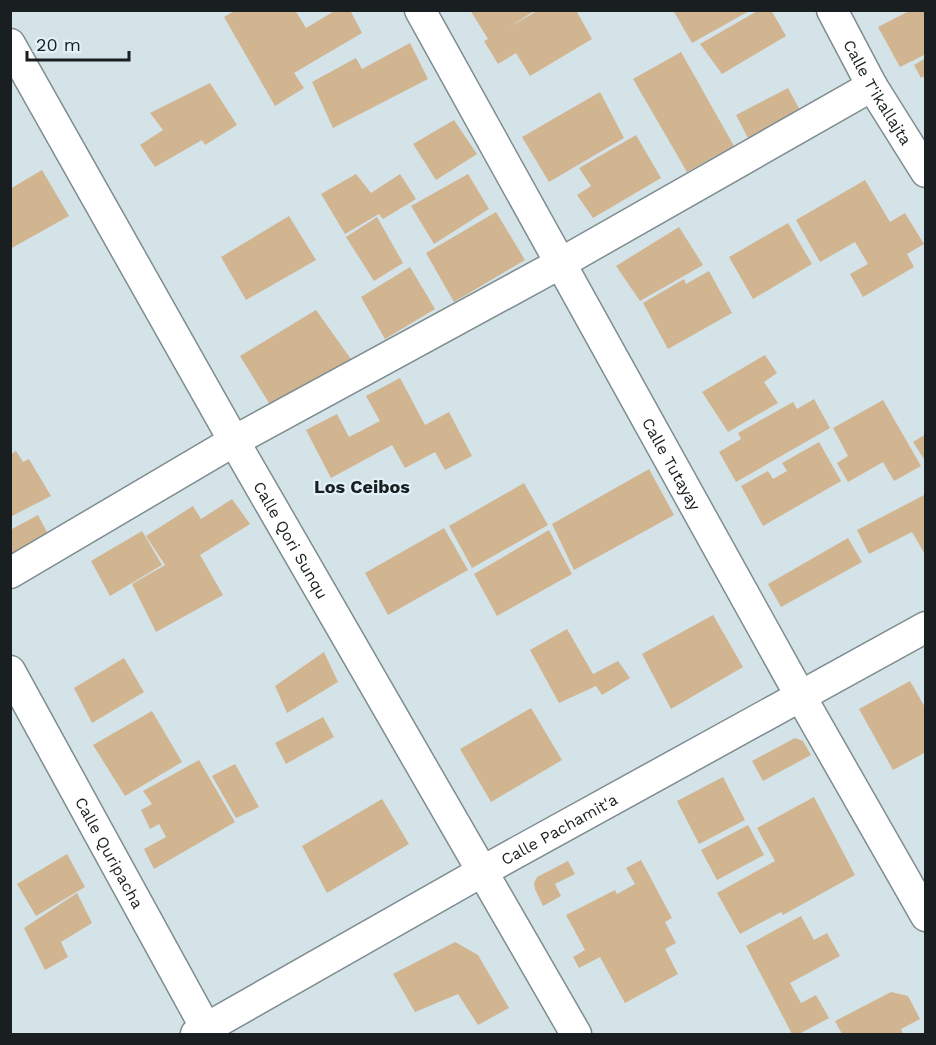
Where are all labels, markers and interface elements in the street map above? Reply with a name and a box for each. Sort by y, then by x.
scale bar [27,24,129,62]
text: 20 m [36,34,81,55]
street label: Calle T'ikallajta [840,36,916,148]
street label: Calle Tutayay [638,414,705,514]
district label: Los Ceibos [314,476,410,497]
street label: Calle Qori Sunqu [250,478,332,602]
street label: Calle Pachamit'a [498,789,621,869]
street label: Calle Quripacha [71,793,148,912]

